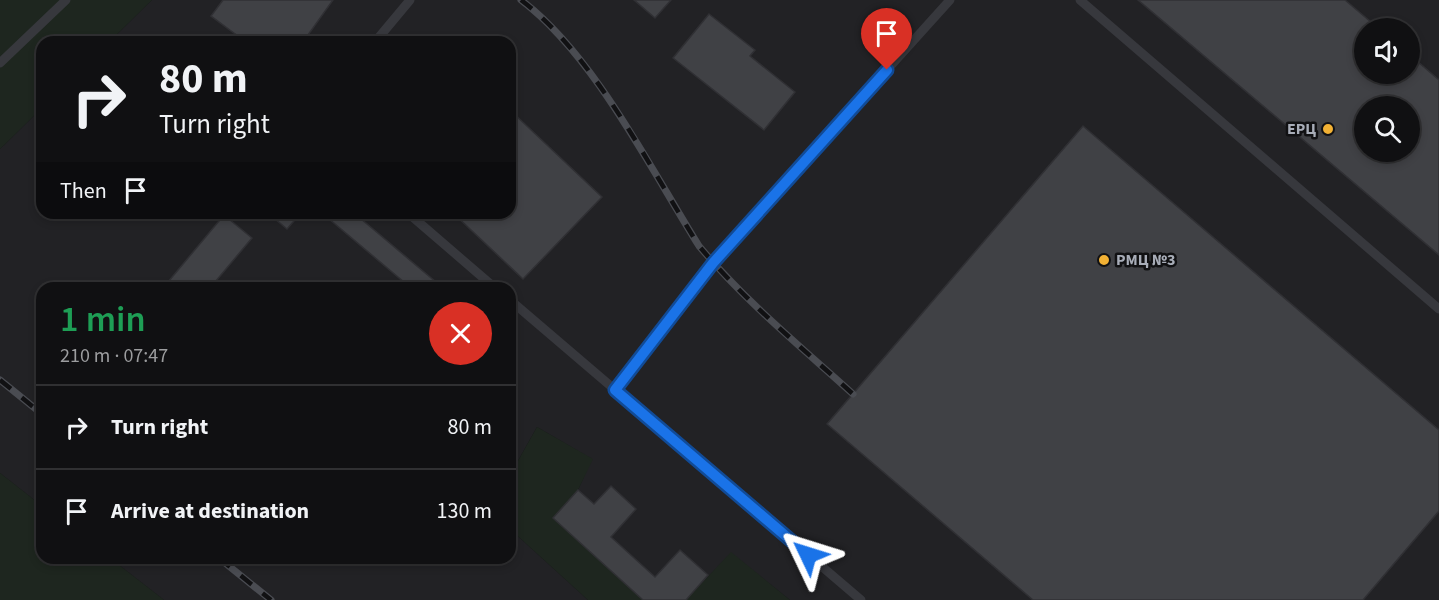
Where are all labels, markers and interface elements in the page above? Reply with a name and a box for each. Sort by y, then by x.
pin [861,8,912,70]
icon: arrive [870,17,903,50]
map controls [1354,18,1420,162]
button: sound [1354,18,1420,84]
text: 80 m [159,49,248,109]
icon: right [60,60,138,138]
button: search [1354,96,1420,162]
text: Turn right [159,105,270,144]
place label: ЕРЦ [1287,118,1316,140]
marker: ЕРЦ [1321,122,1335,136]
icon: arrive [119,174,152,207]
text: Then [60,175,107,207]
place label: РМЦ №3 [1116,249,1176,271]
marker: РМЦ №3 [1097,253,1111,267]
text: 1 min [60,294,146,345]
button: close [429,302,492,365]
text: 210 m · 07:47 [60,342,168,370]
icon: right [60,411,93,444]
text: Turn right [111,411,208,443]
text: 80 m [447,411,492,443]
icon: arrive [60,495,93,528]
text: Arrive at destination [111,495,309,527]
text: 130 m [437,495,492,527]
position arrow [776,523,840,587]

